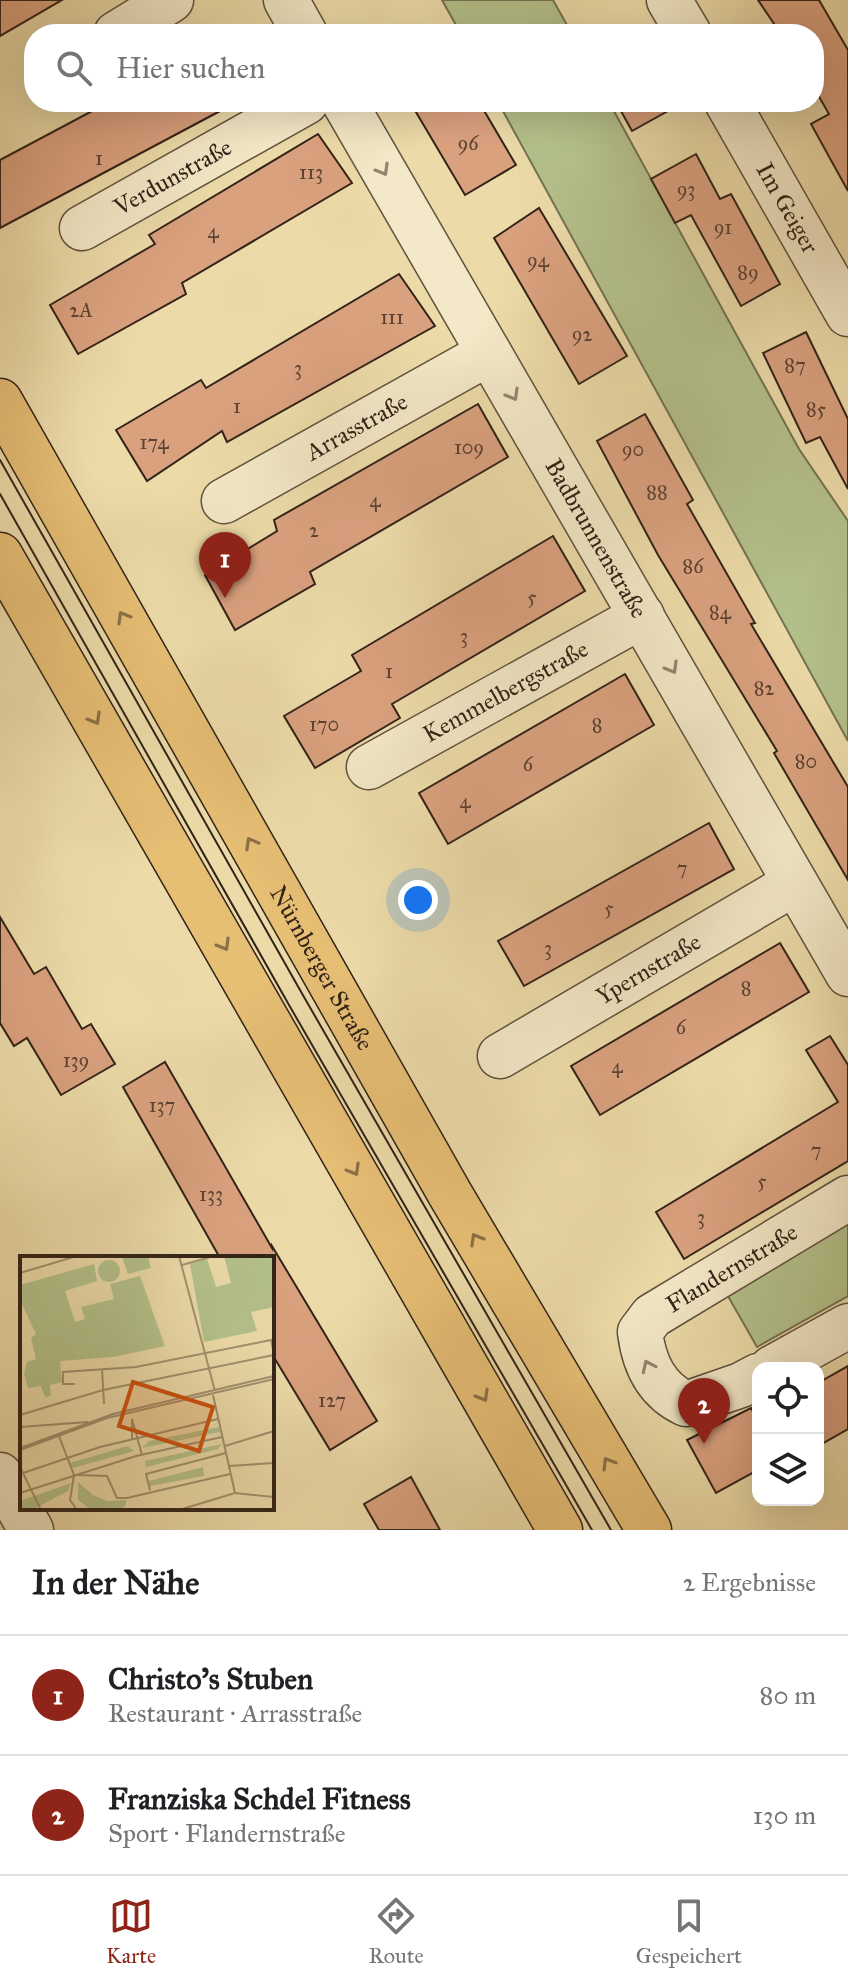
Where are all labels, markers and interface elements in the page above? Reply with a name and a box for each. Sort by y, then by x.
search box [24,24,824,112]
icon: search [52,46,96,90]
text: Hier suchen [116,50,265,86]
house number: 96 [458,131,479,155]
street label: Verdunstraße [108,132,237,223]
house number: 1 [95,146,103,170]
street label: Im Geiger [750,157,825,259]
house number: 113 [299,160,323,184]
one-way arrow [373,161,389,175]
house number: 93 [677,177,695,201]
house number: 91 [714,215,732,239]
house number: 4 [207,219,219,243]
house number: 94 [527,248,550,272]
house number: 89 [737,260,759,284]
house number: 2A [69,298,93,322]
house number: 111 [380,305,404,329]
house number: 92 [572,322,592,346]
house number: 87 [784,353,806,377]
house number: 3 [294,356,302,380]
one-way arrow [503,386,519,400]
street label: Arrasstraße [300,387,413,468]
house number: 1 [233,394,241,418]
house number: 85 [806,397,826,421]
house number: 174 [139,430,169,454]
house number: 109 [454,435,484,459]
house number: 90 [622,437,644,461]
street label: Badbrunnenstraße [538,453,654,624]
house number: 88 [646,480,668,504]
house number: 4 [369,488,381,512]
house number: 2 [309,518,319,542]
pin: 1 [199,532,251,598]
house number: 86 [683,554,704,578]
house number: 5 [527,585,537,609]
house number: 84 [709,600,732,624]
one-way arrow [117,611,133,626]
house number: 3 [460,624,468,648]
street label: Kemmelbergstraße [418,634,593,749]
house number: 1 [385,659,393,683]
one-way arrow [662,659,678,674]
house number: 82 [754,676,774,700]
one-way arrow [85,711,101,725]
house number: 170 [309,712,339,736]
house number: 8 [592,713,602,737]
house number: 80 [795,749,817,773]
house number: 6 [523,752,534,776]
house number: 4 [459,789,471,813]
one-way arrow [245,837,261,852]
house number: 7 [677,856,687,880]
street label: Nürnberger Straße [263,880,380,1056]
your location [398,880,438,920]
house number: 5 [604,896,614,920]
street label: Ypernstraße [591,927,706,1011]
one-way arrow [214,936,230,951]
house number: 3 [544,936,552,960]
house number: 8 [741,976,751,1000]
house number: 6 [676,1015,687,1039]
house number: 139 [63,1048,89,1072]
house number: 4 [611,1054,623,1078]
house number: 137 [149,1093,175,1117]
house number: 7 [811,1138,821,1162]
one-way arrow [344,1161,360,1176]
house number: 5 [757,1169,767,1193]
house number: 133 [199,1182,223,1206]
house number: 3 [697,1205,705,1229]
street label: Flandernstraße [660,1217,803,1319]
one-way arrow [470,1233,486,1248]
inset map [20,1256,274,1510]
one-way arrow [642,1360,658,1374]
map controls [752,1362,824,1506]
button: locate [752,1362,824,1434]
pin: 2 [678,1378,730,1444]
one-way arrow [473,1387,489,1402]
house number: 127 [318,1388,346,1412]
button: layers [752,1434,824,1506]
one-way arrow [602,1457,618,1472]
text: In der Nähe [32,1562,199,1603]
text: 2 Ergebnisse [683,1566,816,1598]
text: Christo's Stuben [108,1661,313,1697]
text: 1 [53,1679,63,1711]
text: 80 m [760,1679,816,1711]
text: Restaurant · Arrasstraße [108,1697,362,1729]
text: Franziska Schdel Fitness [108,1781,411,1817]
text: 2 [52,1799,64,1831]
text: 130 m [753,1799,816,1831]
text: Sport · Flandernstraße [108,1817,346,1849]
tab: Karte [106,1894,156,1969]
tab: Route [368,1894,424,1969]
tab: Gespeichert [636,1894,742,1969]

